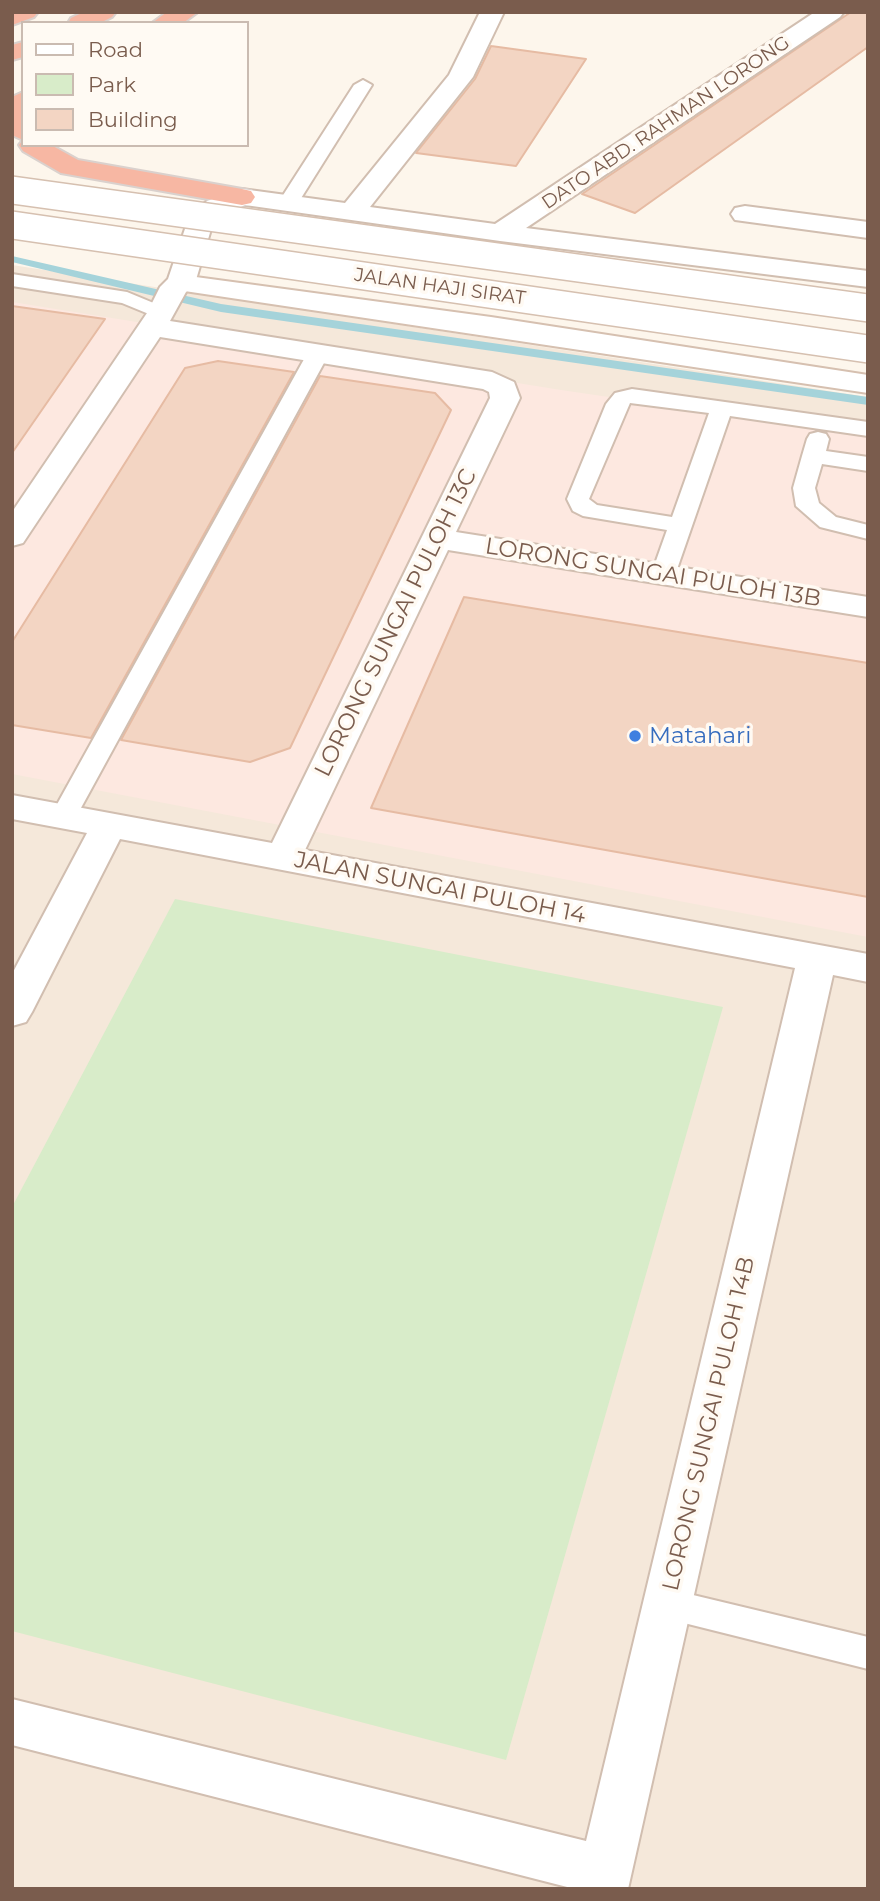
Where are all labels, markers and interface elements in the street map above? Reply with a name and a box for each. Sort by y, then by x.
legend [21,21,248,147]
street label: DATO ABD. RAHMAN LORONG [538,31,794,215]
text: Road [88,37,143,62]
text: Park [88,72,136,97]
text: Building [88,107,178,132]
street label: JALAN HAJI SIRAT [353,264,527,310]
street label: LORONG SUNGAI PULOH 13C [309,465,483,781]
street label: LORONG SUNGAI PULOH 13B [483,533,823,613]
place label: Matahari [649,722,751,750]
marker: Matahari [627,728,643,744]
street label: JALAN SUNGAI PULOH 14 [292,846,588,930]
street label: LORONG SUNGAI PULOH 14B [657,1254,761,1594]

